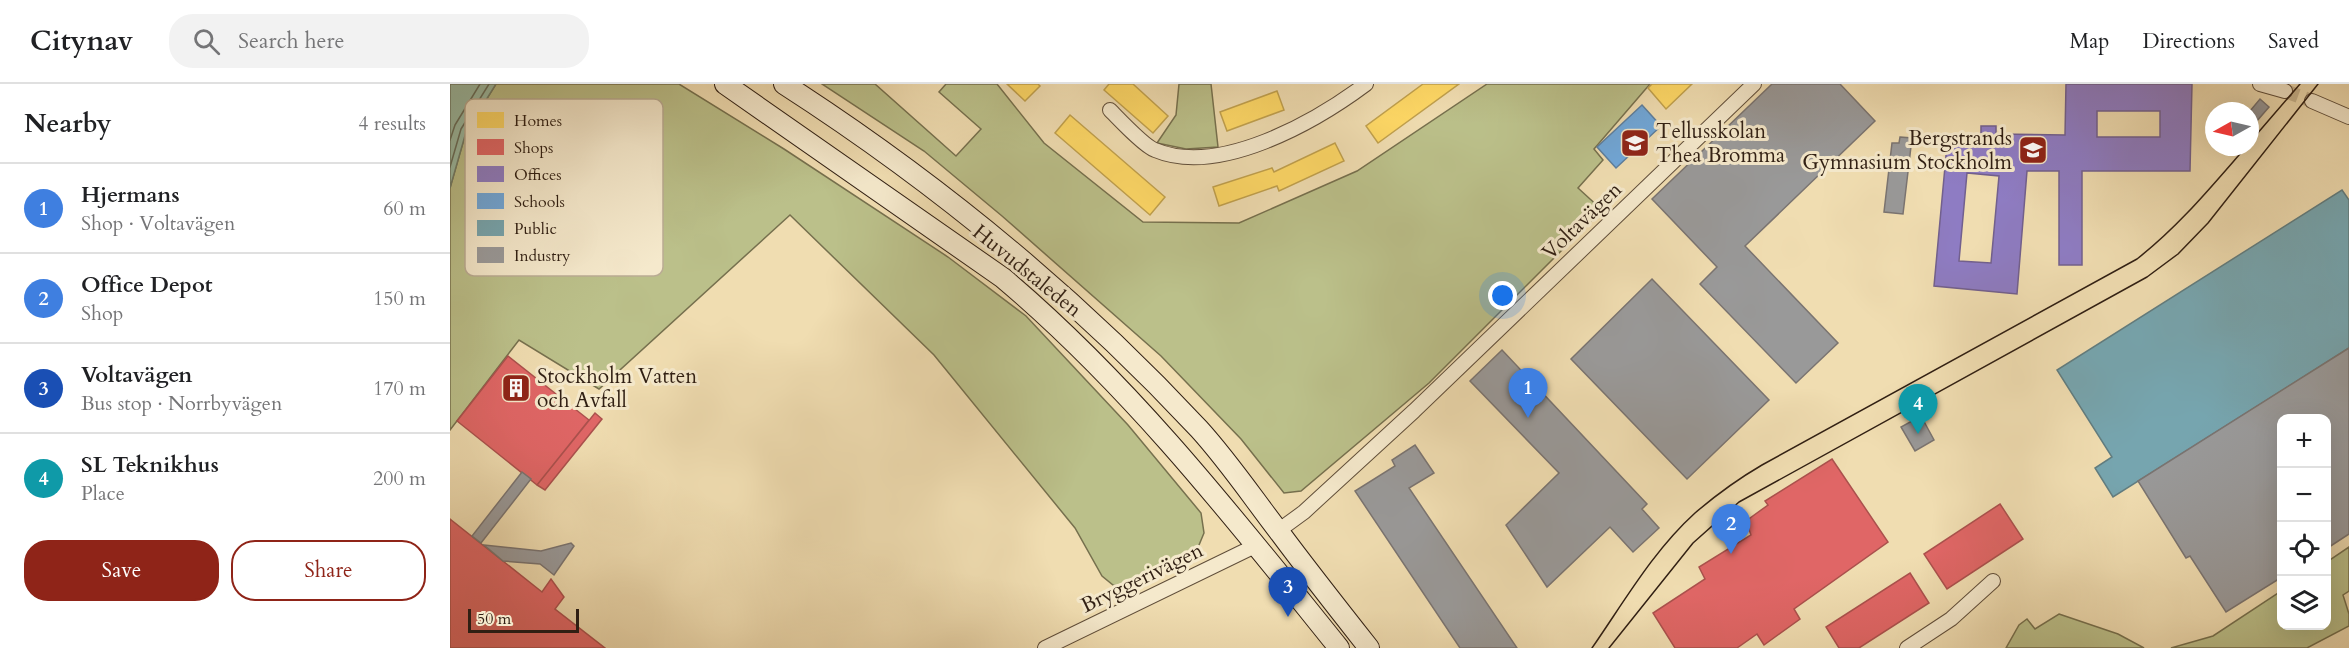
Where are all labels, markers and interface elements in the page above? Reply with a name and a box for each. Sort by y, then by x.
search box [169,14,589,68]
text: Citynav [30,22,133,60]
icon: search [190,25,223,58]
text: Search here [238,26,345,56]
text: Map [2069,27,2109,56]
text: Directions [2142,27,2235,56]
text: Saved [2268,27,2319,56]
legend [465,99,663,276]
north arrow [2205,102,2259,156]
text: Nearby [24,106,112,141]
text: 4 results [358,110,426,137]
text: Homes [514,110,562,132]
place label: Tellusskolan Thea Bromma [1656,117,1785,170]
place label: Bergstrands Gymnasium Stockholm [1802,124,2012,177]
school or university icon: Tellusskolan Thea Bromma [1619,127,1651,159]
school or university icon: Bergstrands Gymnasium Stockholm [2017,134,2049,166]
text: Shops [514,137,553,159]
text: Offices [514,164,562,186]
street label: Voltavägen [1536,175,1628,266]
text: Hjermans [81,180,180,210]
text: Schools [514,191,565,213]
text: 1 [38,195,49,222]
text: 60 m [383,195,426,222]
text: Shop · Voltavägen [81,210,235,237]
text: Public [514,218,557,240]
street label: Huvudstaleden [966,218,1088,324]
text: Industry [514,245,571,267]
text: Office Depot [81,270,213,300]
your location [1488,281,1517,310]
text: 2 [38,285,49,312]
text: 150 m [373,285,426,312]
text: Shop [81,300,123,327]
text: Voltavägen [81,360,192,390]
place label: Stockholm Vatten och Avfall [537,362,697,415]
pin: 1 [1508,368,1548,418]
building icon: Stockholm Vatten och Avfall [500,372,532,404]
text: 3 [38,375,49,402]
text: 170 m [373,375,426,402]
pin: 4 [1898,384,1938,434]
text: Bus stop · Norrbyvägen [81,390,282,417]
map controls [2277,414,2331,630]
button: + [2277,414,2331,468]
text: SL Teknikhus [81,450,219,480]
text: 4 [38,465,49,492]
text: 200 m [373,465,426,492]
button: − [2277,468,2331,522]
text: Place [81,480,125,507]
pin: 2 [1712,504,1750,554]
button: locate [2277,522,2331,576]
street label: Bryggerivägen [1076,536,1208,620]
button: Save [24,540,219,601]
button: Share [231,540,426,601]
pin: 3 [1268,568,1308,617]
button: layers [2277,576,2331,630]
scale bar [468,606,579,634]
text: 50 m [477,608,511,630]

